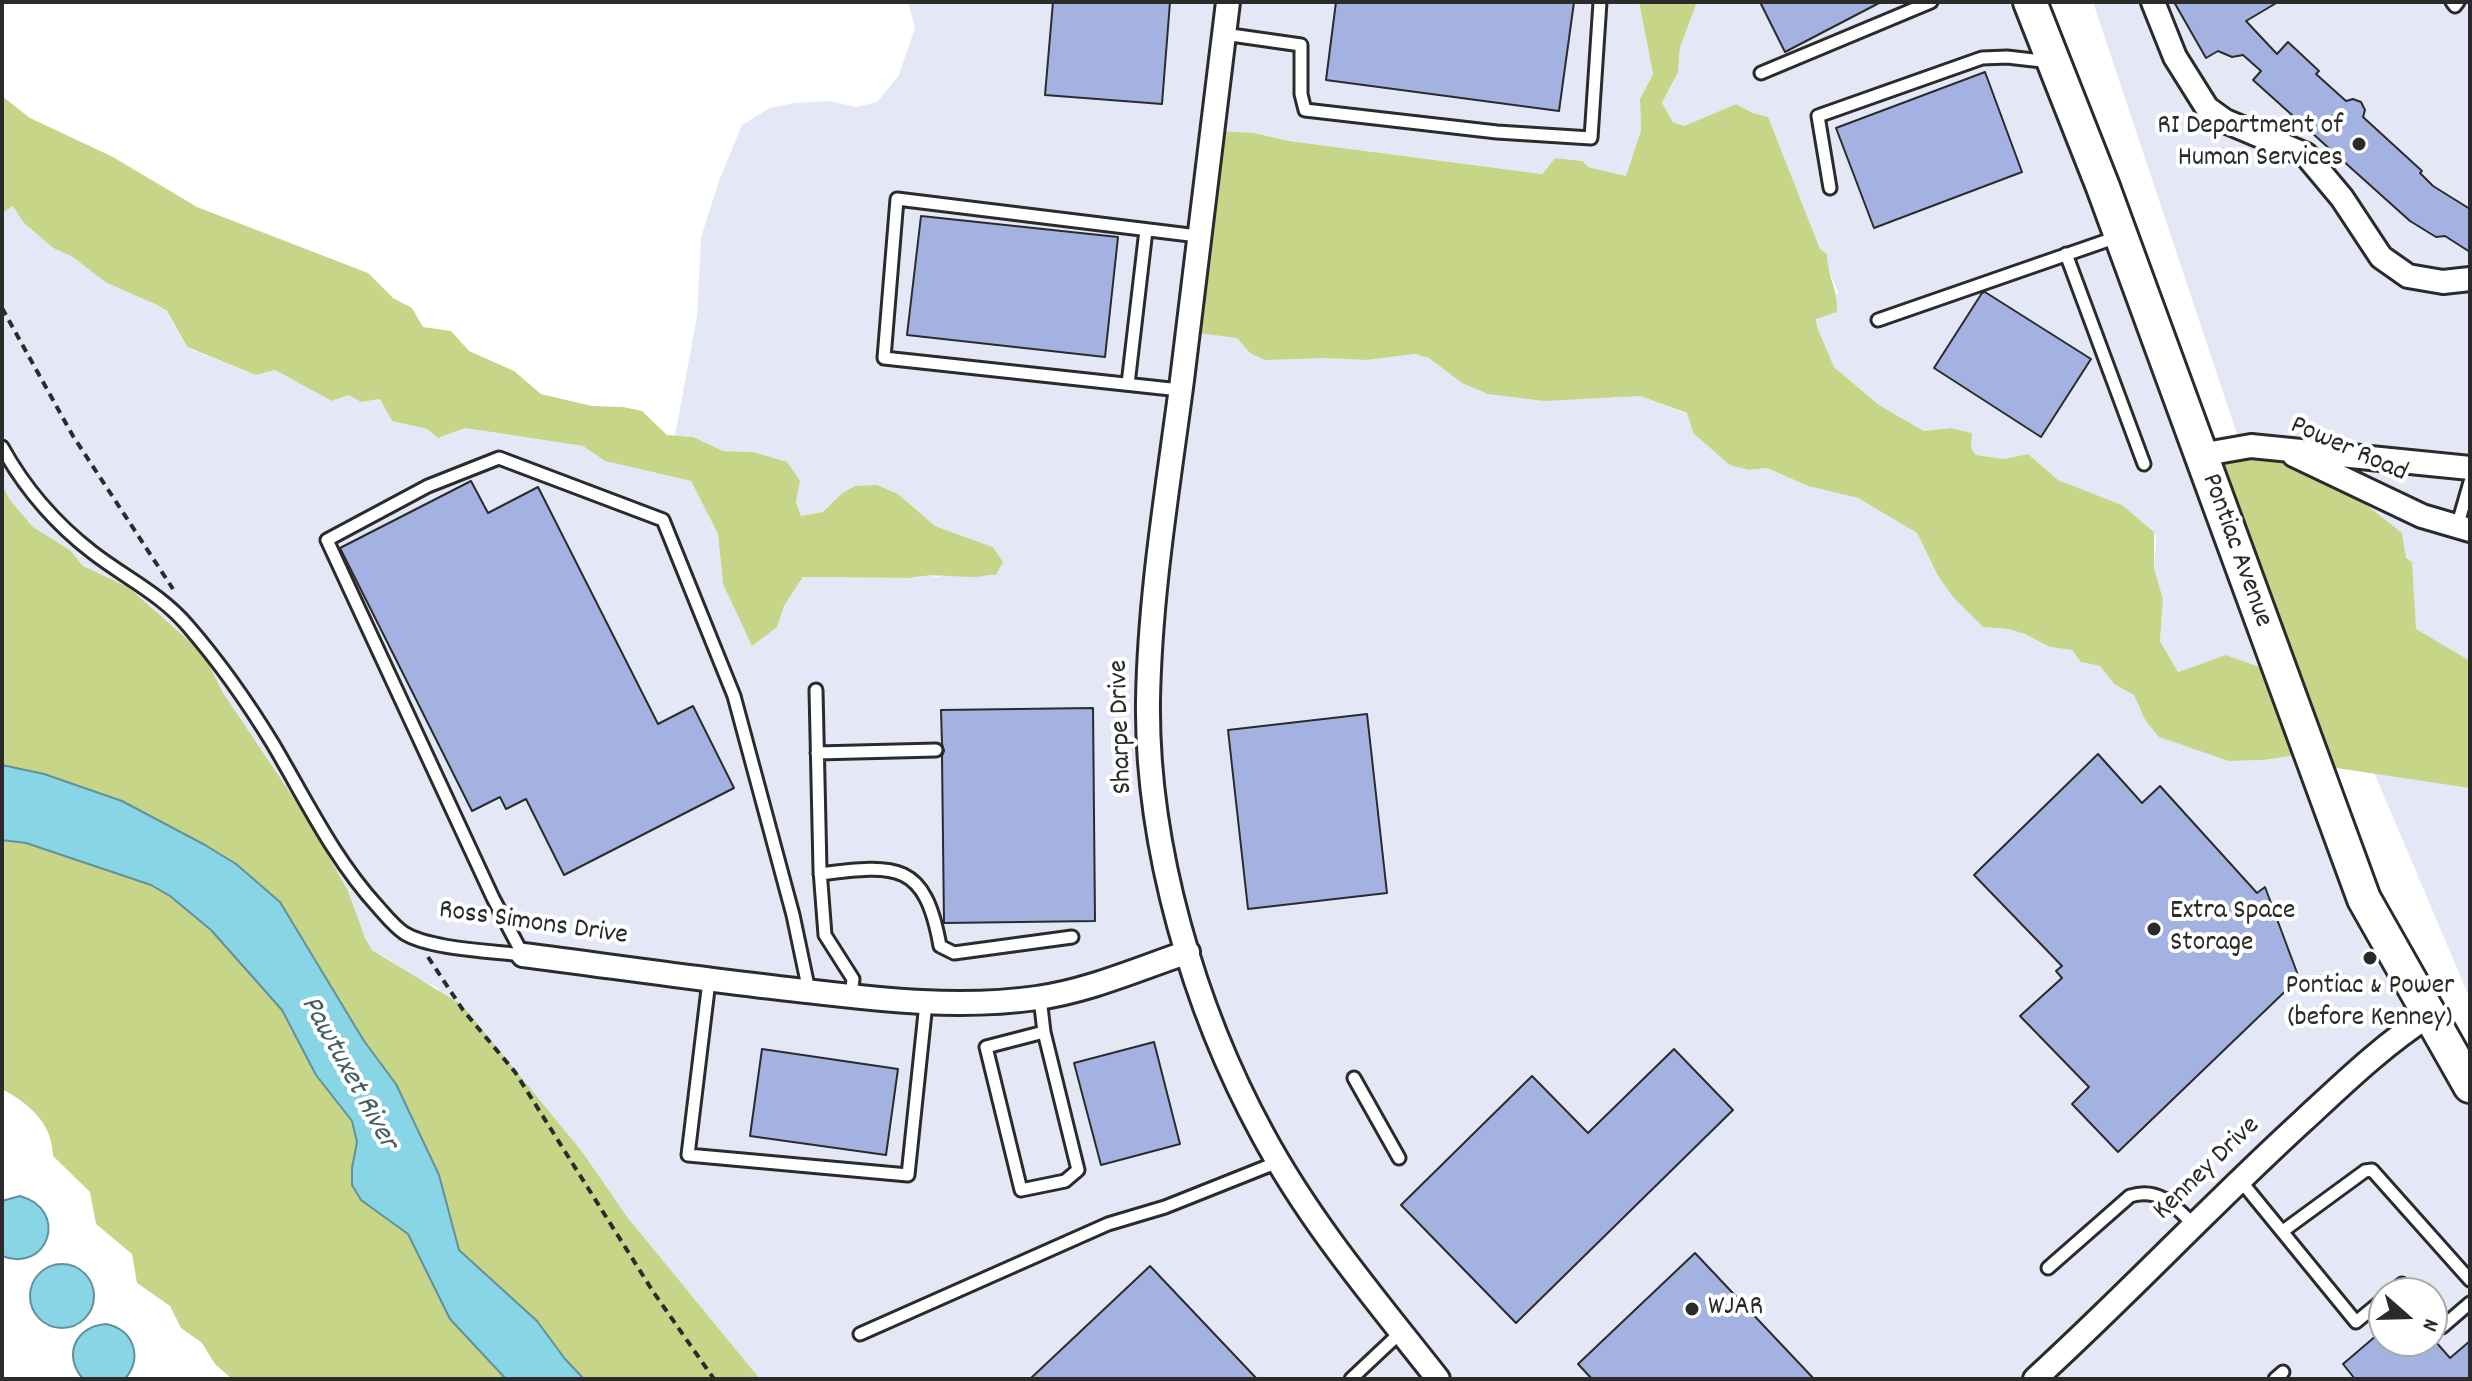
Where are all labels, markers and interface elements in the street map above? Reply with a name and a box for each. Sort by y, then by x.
place label: RI Department of Human Services [2157,111,2343,177]
marker: RI Department of Human Services [2350,135,2368,153]
street label: Power Road [2284,410,2412,492]
street label: Pontiac Avenue [2192,470,2278,632]
street label: Sharpe Drive [1104,659,1142,795]
street label: Ross Simons Drive [436,895,630,955]
place label: Extra Space Storage [2170,896,2295,962]
marker: Extra Space Storage [2145,920,2163,938]
marker: Pontiac & Power (before Kenney) [2361,949,2379,967]
place label: Pontiac & Power (before Kenney) [2285,971,2455,1037]
water label: Pawtuxet River [290,991,404,1157]
street label: Kenney Drive [2148,1111,2268,1229]
north arrow [2368,1277,2448,1357]
place label: WJAR [1708,1292,1763,1326]
marker: WJAR [1683,1300,1701,1318]
text: N [2413,1314,2446,1335]

